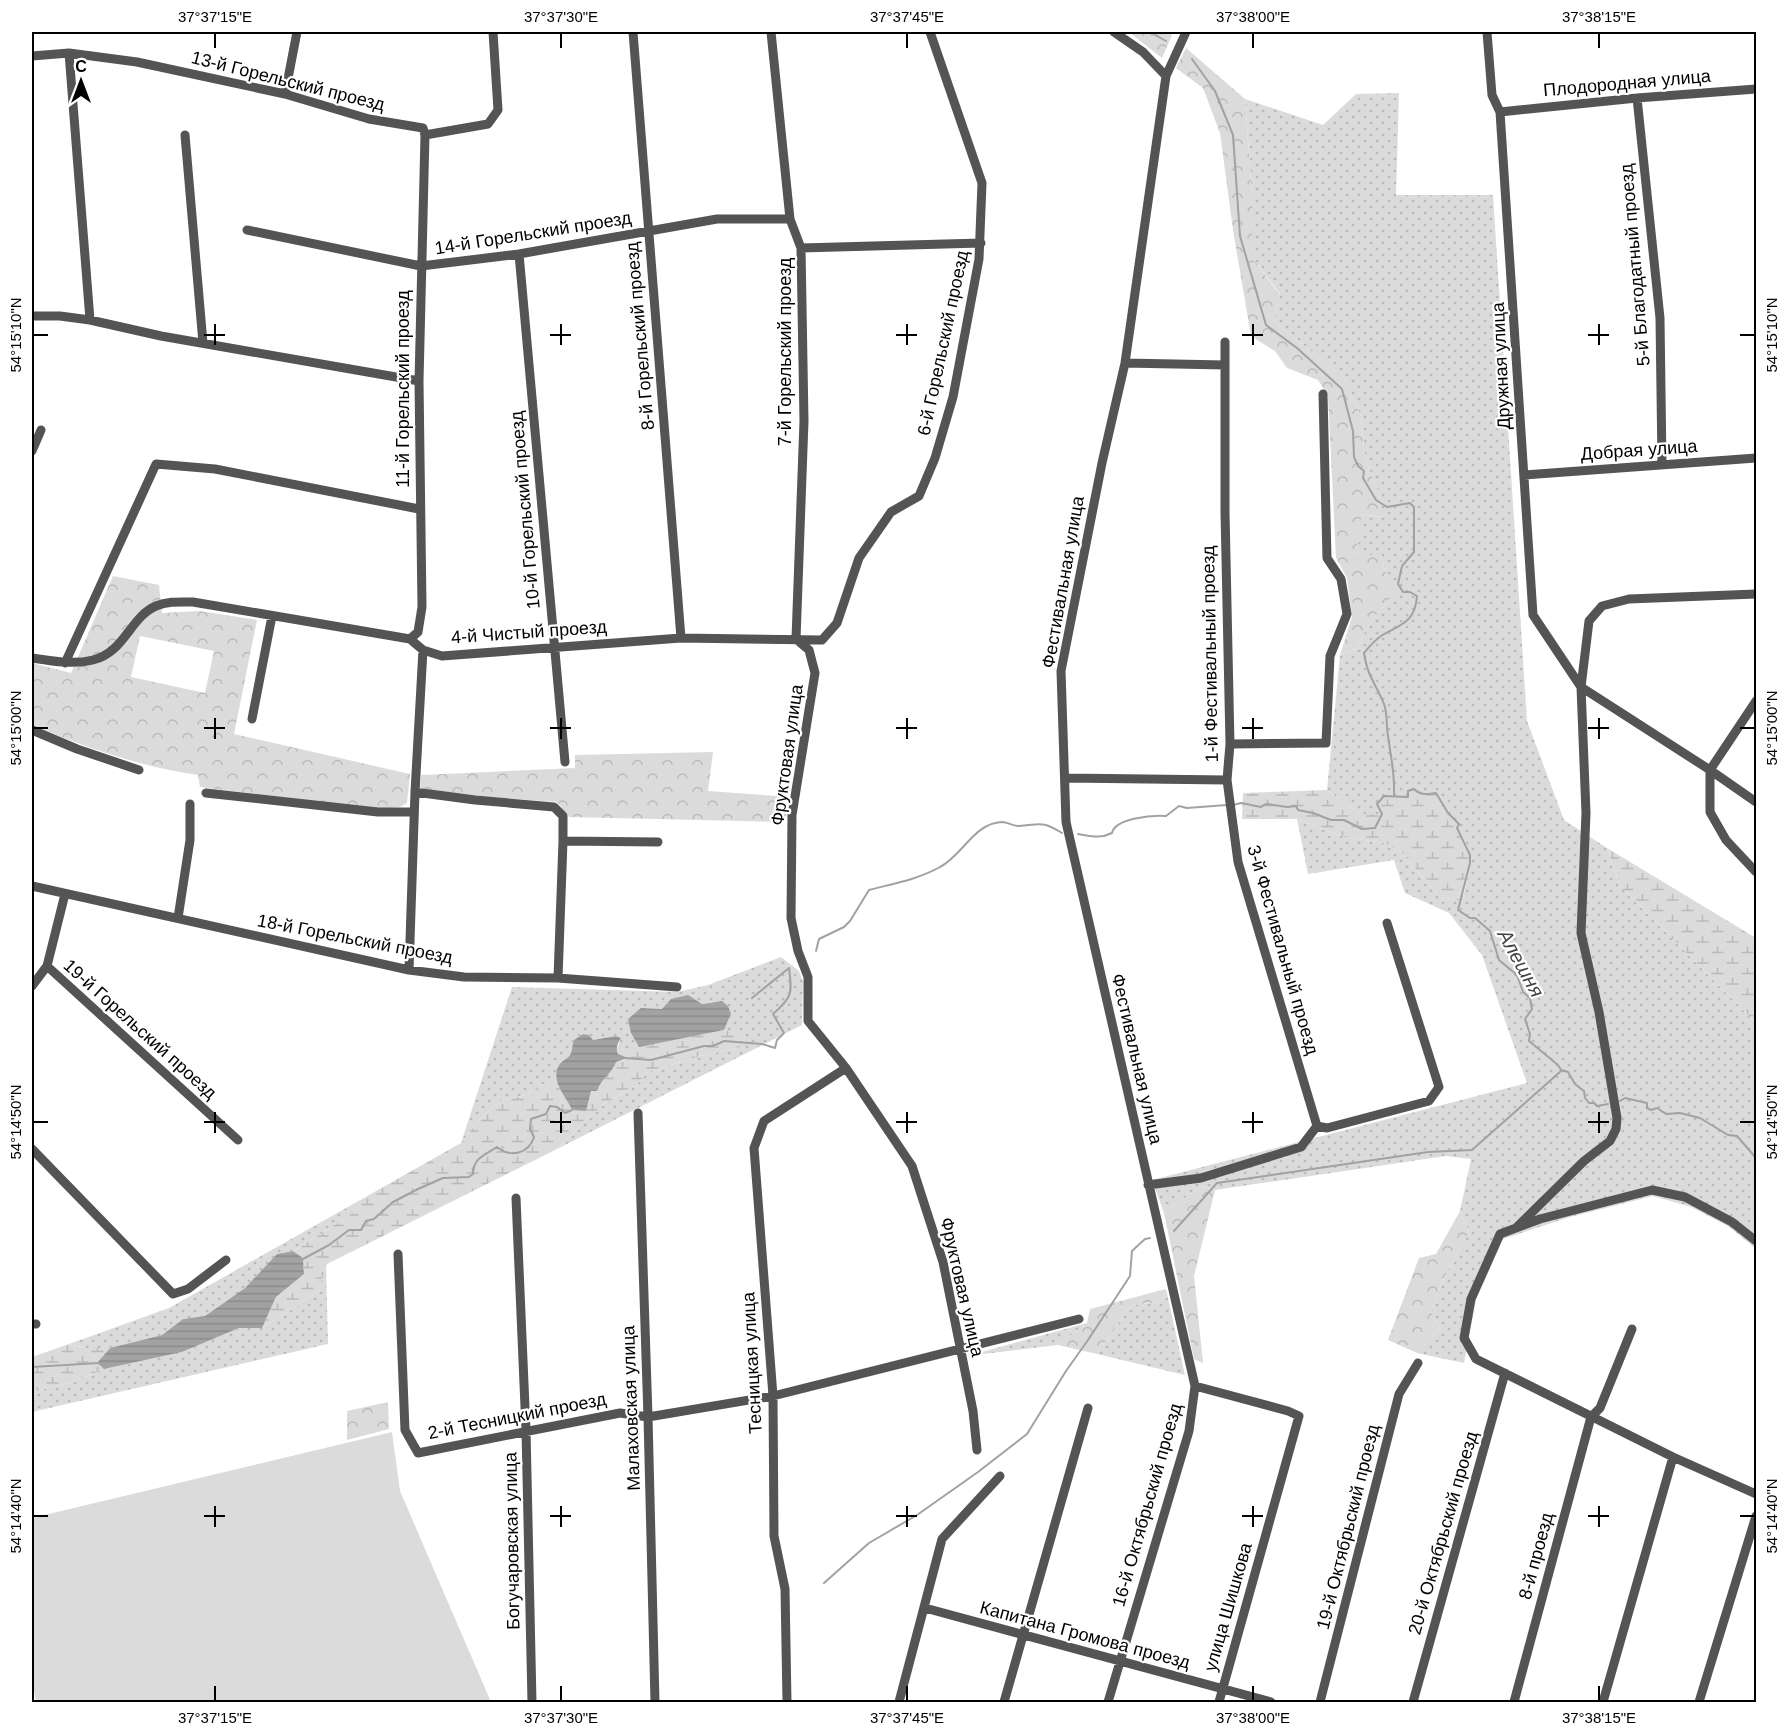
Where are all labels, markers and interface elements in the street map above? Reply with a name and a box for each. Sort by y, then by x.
text: 37°37'15"E [178,8,252,25]
text: 37°37'30"E [524,8,598,25]
text: 37°37'45"E [870,8,944,25]
text: 37°38'00"E [1216,8,1290,25]
text: 37°38'15"E [1562,8,1636,25]
street label: 13-й Горельский проезд [189,47,387,115]
north arrow [51,51,111,111]
text: С [75,58,87,75]
street label: Плодородная улица [1542,66,1713,100]
street label: 5-й Благодатный проезд [1616,163,1654,367]
street label: 14-й Горельский проезд [433,208,633,258]
street label: 8-й Горельский проезд [622,241,658,431]
street label: 6-й Горельский проезд [914,248,972,437]
street label: 7-й Горельский проезд [775,257,795,446]
street label: 11-й Горельский проезд [393,290,413,488]
text: 54°15'10"N [7,297,24,373]
text: 54°15'10"N [1763,297,1780,373]
street label: Дружная улица [1488,301,1514,430]
street label: 10-й Горельский проезд [506,410,544,610]
street label: Добрая улица [1580,436,1699,464]
street label: Фестивальная улица [1038,493,1088,670]
street label: 1-й Фестивальный проезд [1198,545,1222,763]
street label: 4-й Чистый проезд [450,617,608,647]
street label: Фруктовая улица [767,682,807,827]
text: 54°15'00"N [7,690,24,766]
text: 54°15'00"N [1763,690,1780,766]
street label: 3-й Фестивальный проезд [1243,843,1323,1058]
street label: 18-й Горельский проезд [256,910,455,968]
water label: Алешня [1493,924,1549,1001]
street label: 19-й Горельский проезд [59,955,221,1103]
street label: Фестивальная улица [1108,972,1167,1147]
text: 54°14'50"N [7,1084,24,1160]
text: 54°14'50"N [1763,1084,1780,1160]
street label: Фруктовая улица [936,1215,988,1359]
street label: Тесницкая улица [738,1291,766,1434]
street label: Малаховская улица [618,1324,644,1491]
street label: 2-й Тесницкий проезд [426,1389,608,1443]
street label: 16-й Октябрьский проезд [1108,1401,1186,1609]
street label: 19-й Октябрьский проезд [1313,1422,1383,1632]
street label: 20-й Октябрьский проезд [1404,1429,1482,1637]
street label: Богучаровская улица [500,1451,524,1630]
text: 54°14'40"N [7,1478,24,1554]
text: 54°14'40"N [1763,1478,1780,1554]
street label: 8-й проезд [1515,1510,1557,1601]
street label: улица Шишкова [1200,1539,1256,1674]
street label: Капитана Громова проезд [978,1597,1193,1673]
text: 37°37'15"E [178,1709,252,1726]
text: 37°37'30"E [524,1709,598,1726]
text: 37°37'45"E [870,1709,944,1726]
text: 37°38'00"E [1216,1709,1290,1726]
text: 37°38'15"E [1562,1709,1636,1726]

